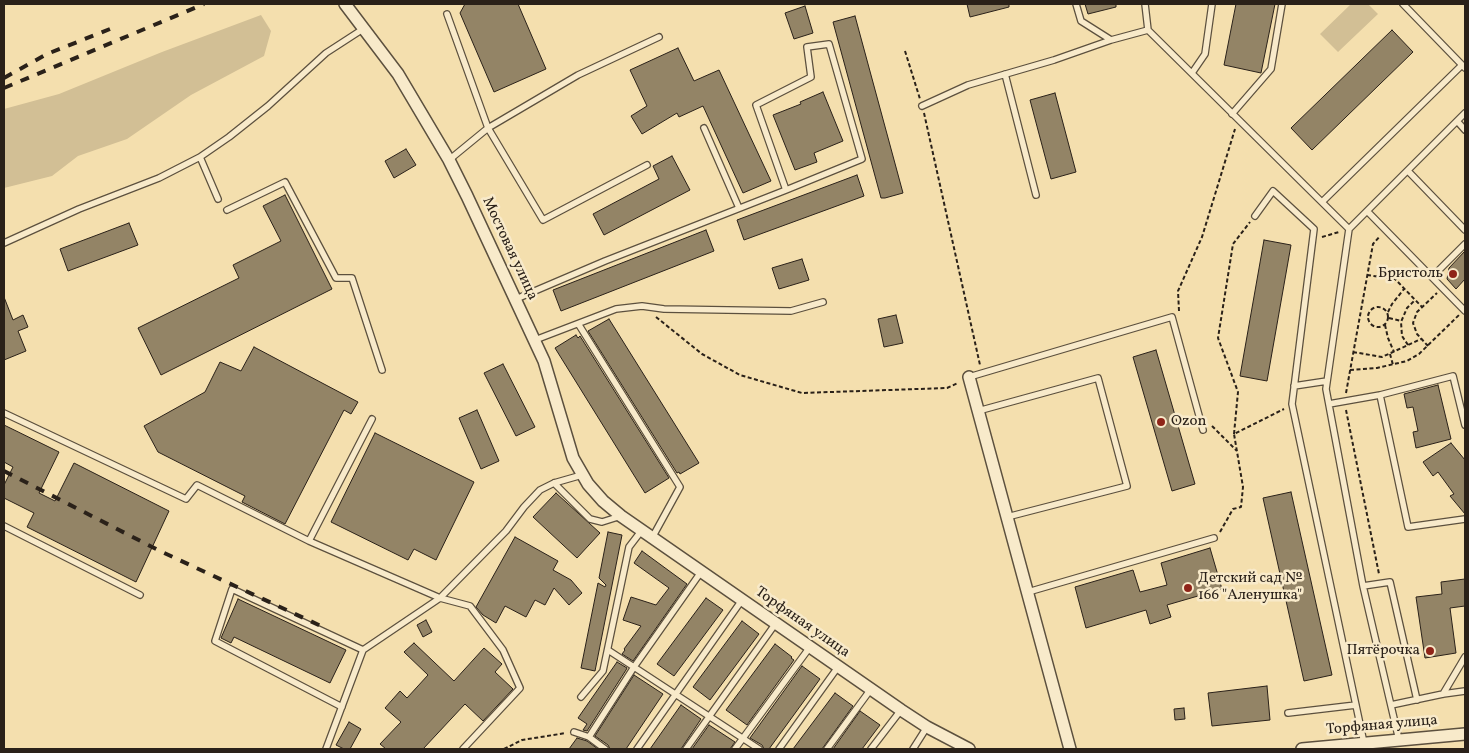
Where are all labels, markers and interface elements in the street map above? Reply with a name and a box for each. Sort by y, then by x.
street label: Мостовая улица [477,195,541,303]
place label: Бристоль [1378,265,1443,283]
marker: Бристоль [1447,268,1459,280]
place label: Ozon [1171,413,1206,431]
marker: Ozon [1155,416,1167,428]
place label: Детский сад № 166 "Аленушка" [1198,570,1303,605]
marker: Детский сад № 166 "Аленушка" [1182,582,1194,594]
street label: Торфяная улица [751,584,853,662]
place label: Пятёрочка [1346,642,1420,660]
marker: Пятёрочка [1424,645,1436,657]
street label: Торфяная улица [1326,712,1438,740]

